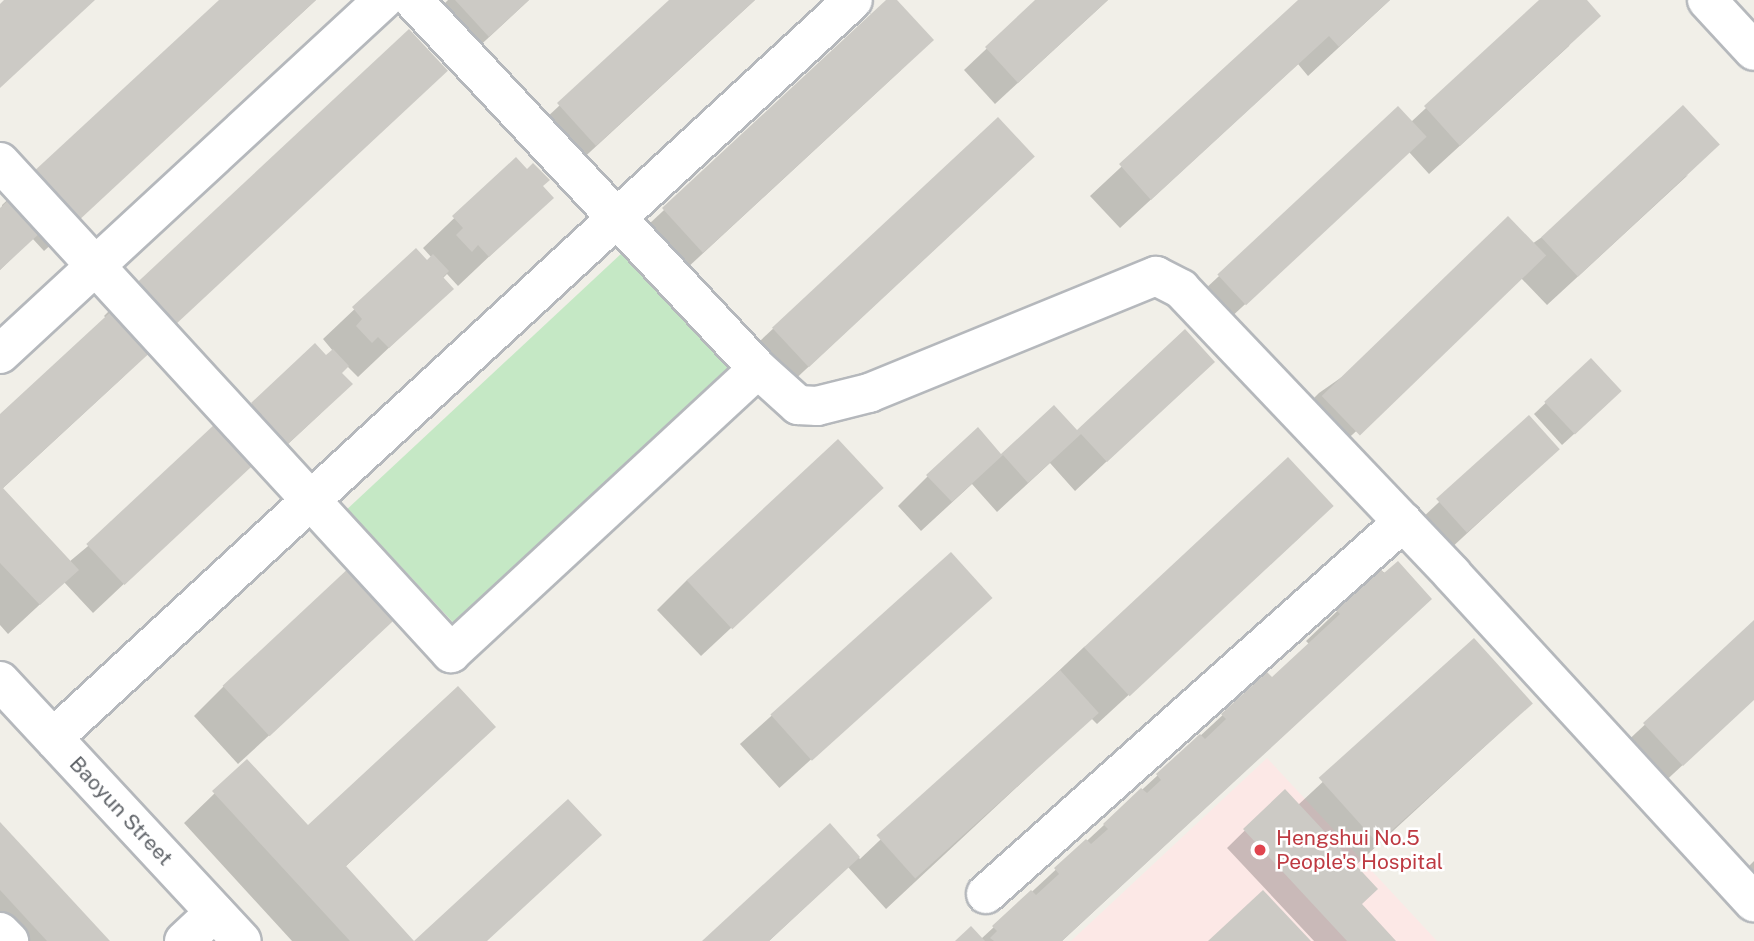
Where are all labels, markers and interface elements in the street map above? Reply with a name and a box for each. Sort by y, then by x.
street label: Baoyun Street [64,751,178,871]
place label: Hengshui No.5 People's Hospital [1276,825,1443,875]
marker: Hengshui No.5 People's Hospital [1250,840,1270,860]

